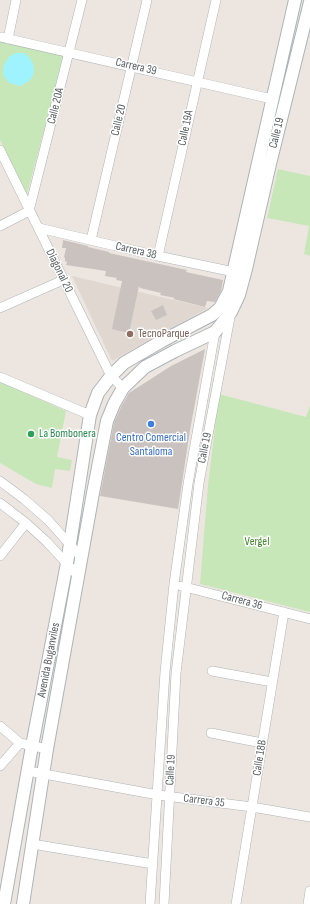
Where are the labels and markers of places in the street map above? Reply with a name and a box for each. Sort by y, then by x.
place label: TecnoParque [138,327,189,341]
marker: TecnoParque [125,329,135,339]
marker: Centro Comercial Santaloma [146,419,156,429]
place label: La Bombonera [39,427,96,441]
marker: La Bombonera [26,429,36,439]
place label: Centro Comercial Santaloma [116,431,186,459]

